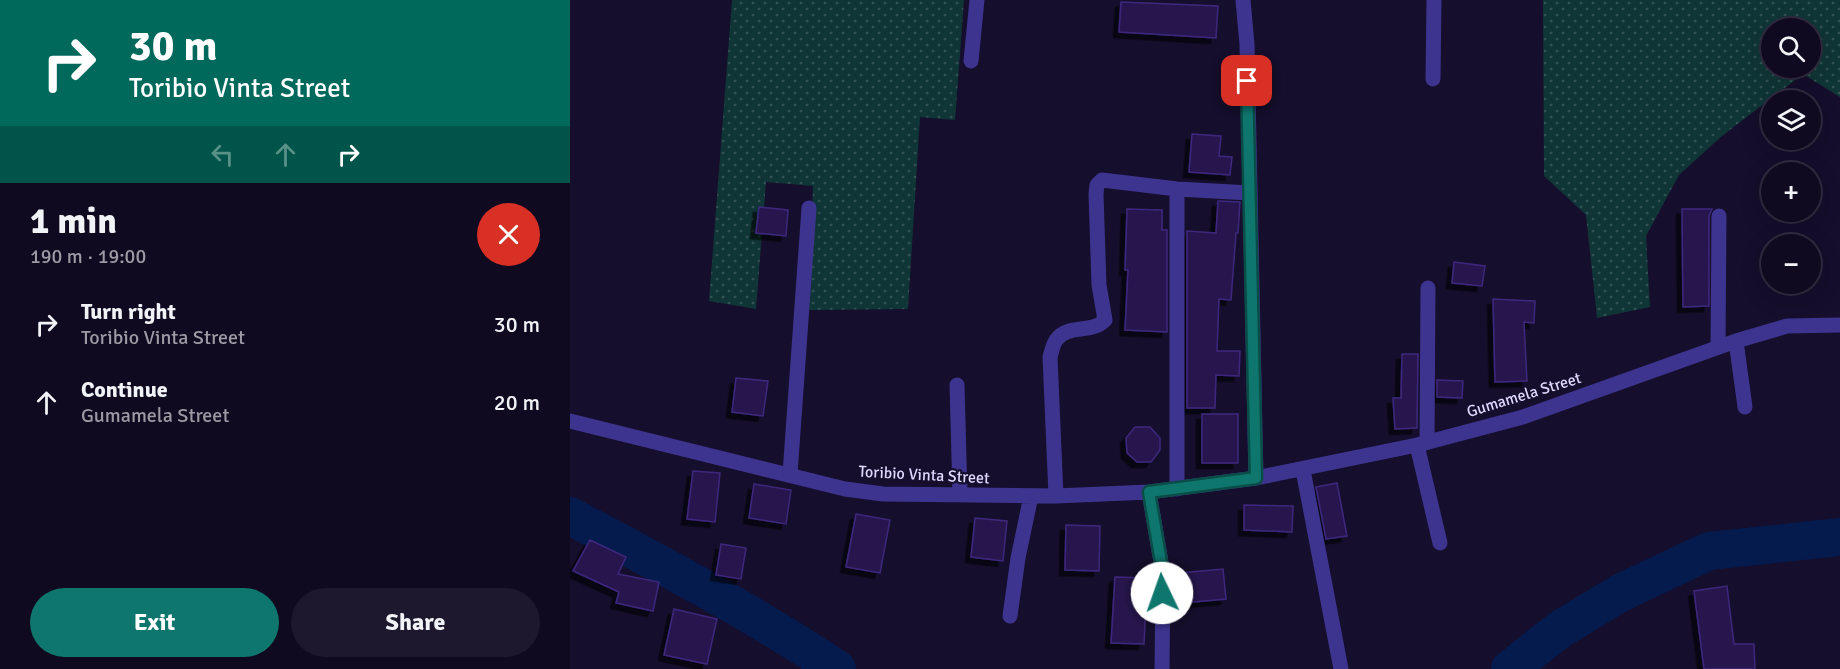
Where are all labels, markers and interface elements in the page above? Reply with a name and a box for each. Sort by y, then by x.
map controls [1761,18,1821,294]
button: search [1761,18,1821,78]
text: 30 m [129,21,218,72]
icon: right [30,24,108,102]
pin [1221,55,1272,106]
icon: arrive [1230,64,1263,97]
text: Toribio Vinta Street [129,72,350,105]
button: layers [1761,90,1821,150]
icon: left [206,138,239,171]
icon: ahead [269,138,302,171]
icon: right [332,138,365,171]
button: + [1761,162,1821,222]
text: 1 min [30,199,117,244]
button: close [477,203,540,266]
button: − [1761,234,1821,294]
text: 190 m · 19:00 [30,244,146,269]
text: Turn right [81,298,176,325]
icon: right [30,308,63,341]
text: 30 m [494,311,540,338]
text: Toribio Vinta Street [81,325,245,350]
street label: Gumamela Street [1464,368,1584,422]
text: Continue [81,376,168,403]
icon: ahead [30,386,63,419]
text: 20 m [494,389,540,416]
text: Gumamela Street [81,403,229,428]
street label: Toribio Vinta Street [858,462,990,488]
position arrow [1130,561,1194,625]
button: Exit [30,588,279,657]
button: Share [291,588,540,657]

